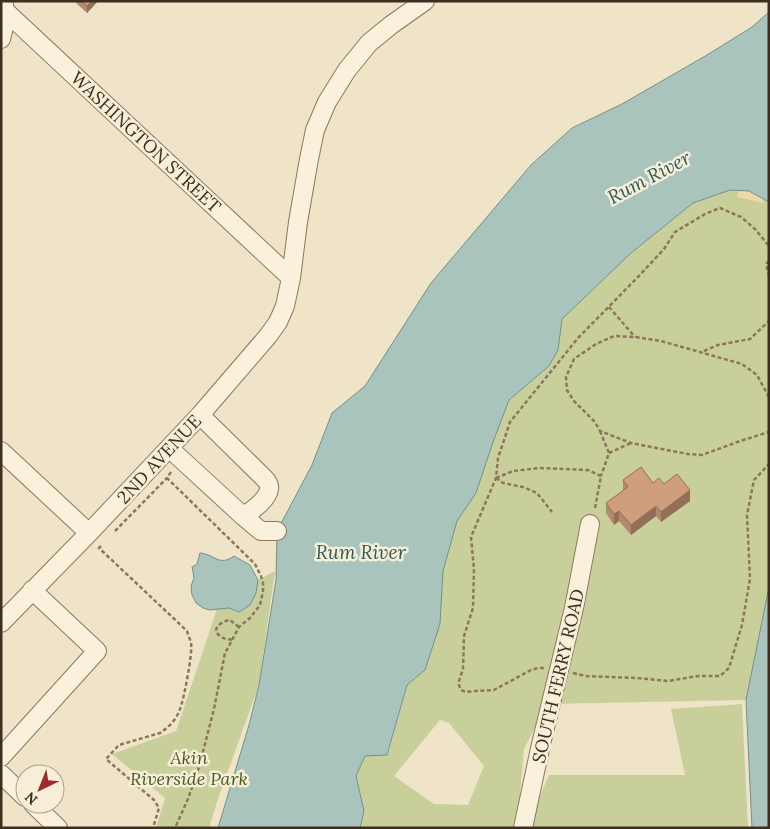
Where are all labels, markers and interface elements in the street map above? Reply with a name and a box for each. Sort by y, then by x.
street label: WASHINGTON STREET [66,66,226,218]
water label: Rum River [603,145,695,209]
street label: 2ND AVENUE [112,410,206,508]
water label: Rum River [316,540,407,564]
street label: SOUTH FERRY ROAD [527,587,589,765]
park label: Akin Riverside Park [130,746,248,790]
north arrow [15,764,65,814]
text: N [21,788,41,809]

